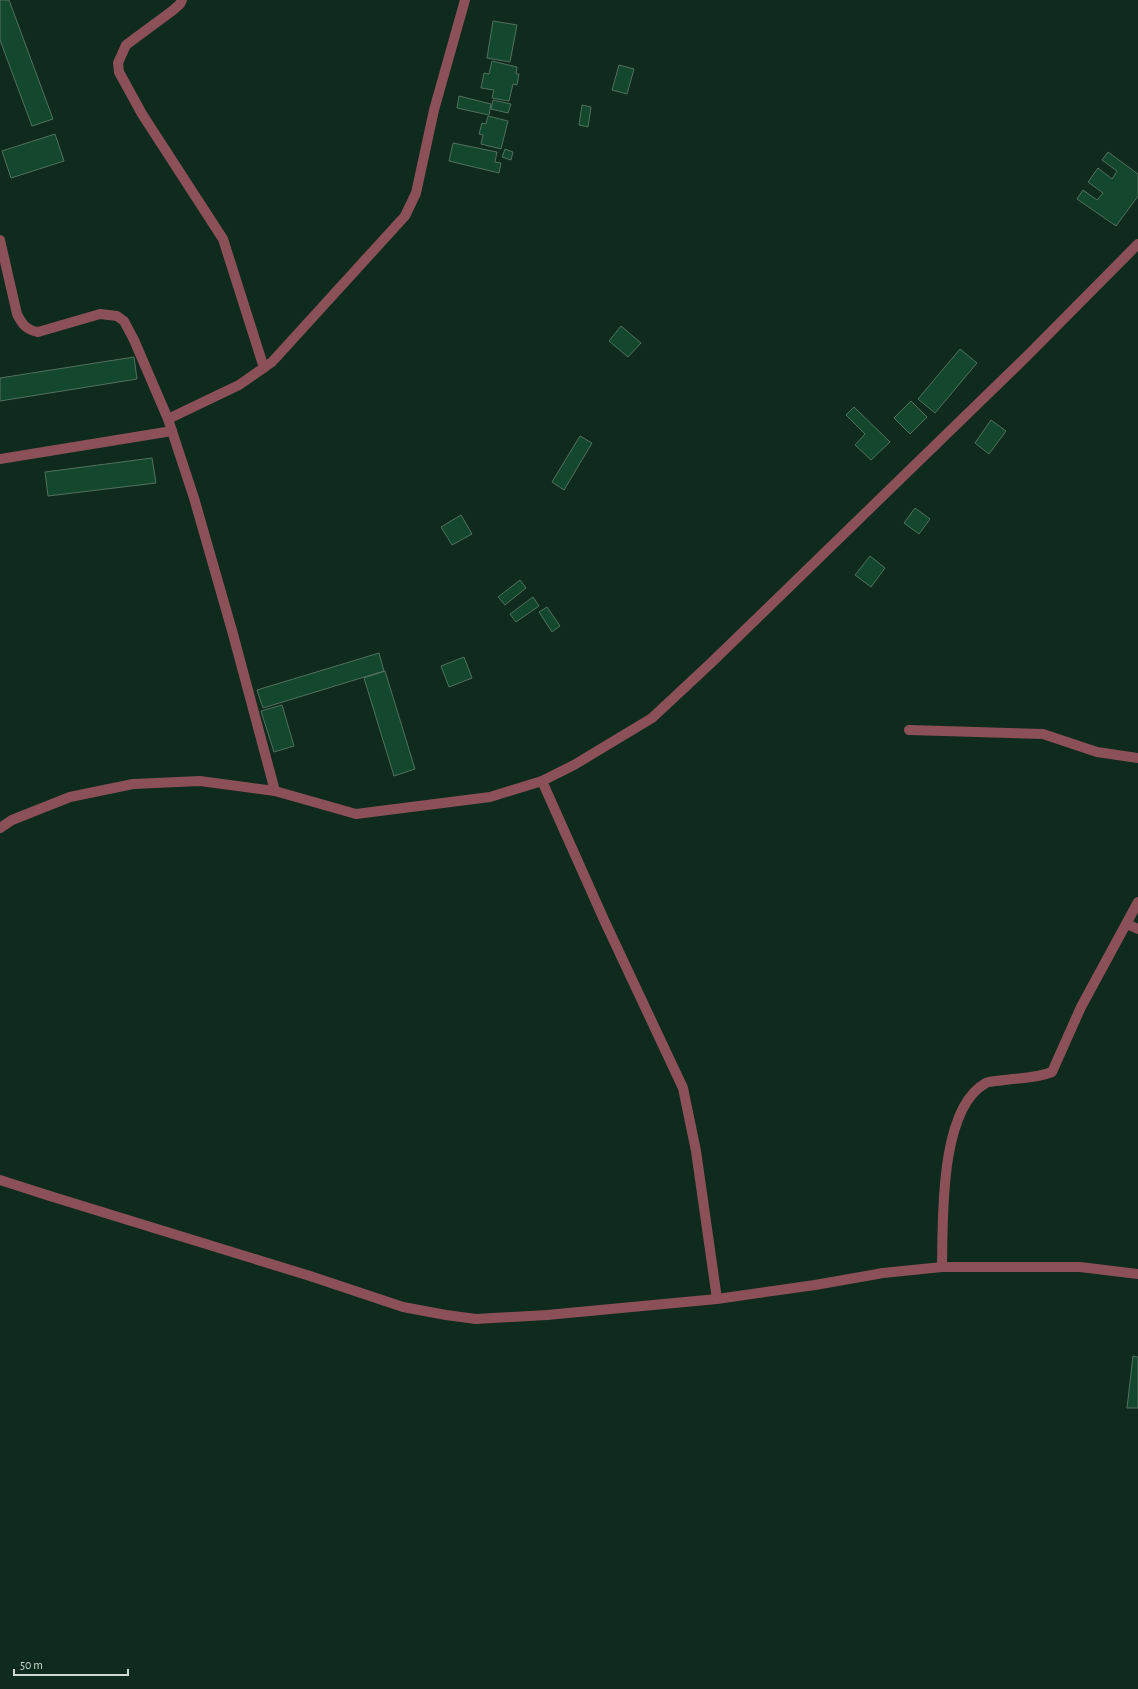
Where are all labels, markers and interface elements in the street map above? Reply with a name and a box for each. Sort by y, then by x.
scale bar [14,1651,128,1677]
text: 50 m [20,1659,43,1671]

